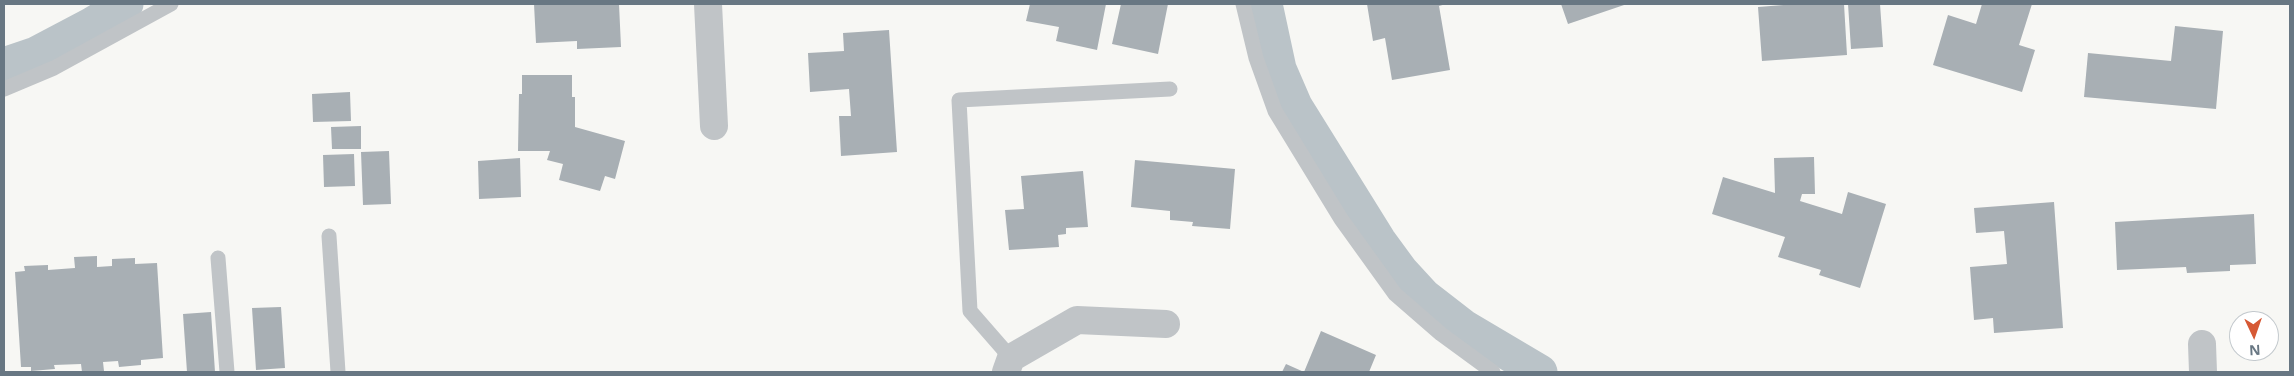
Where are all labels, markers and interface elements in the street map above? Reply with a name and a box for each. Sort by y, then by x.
north arrow [2229,311,2279,361]
text: N [2249,341,2261,360]

